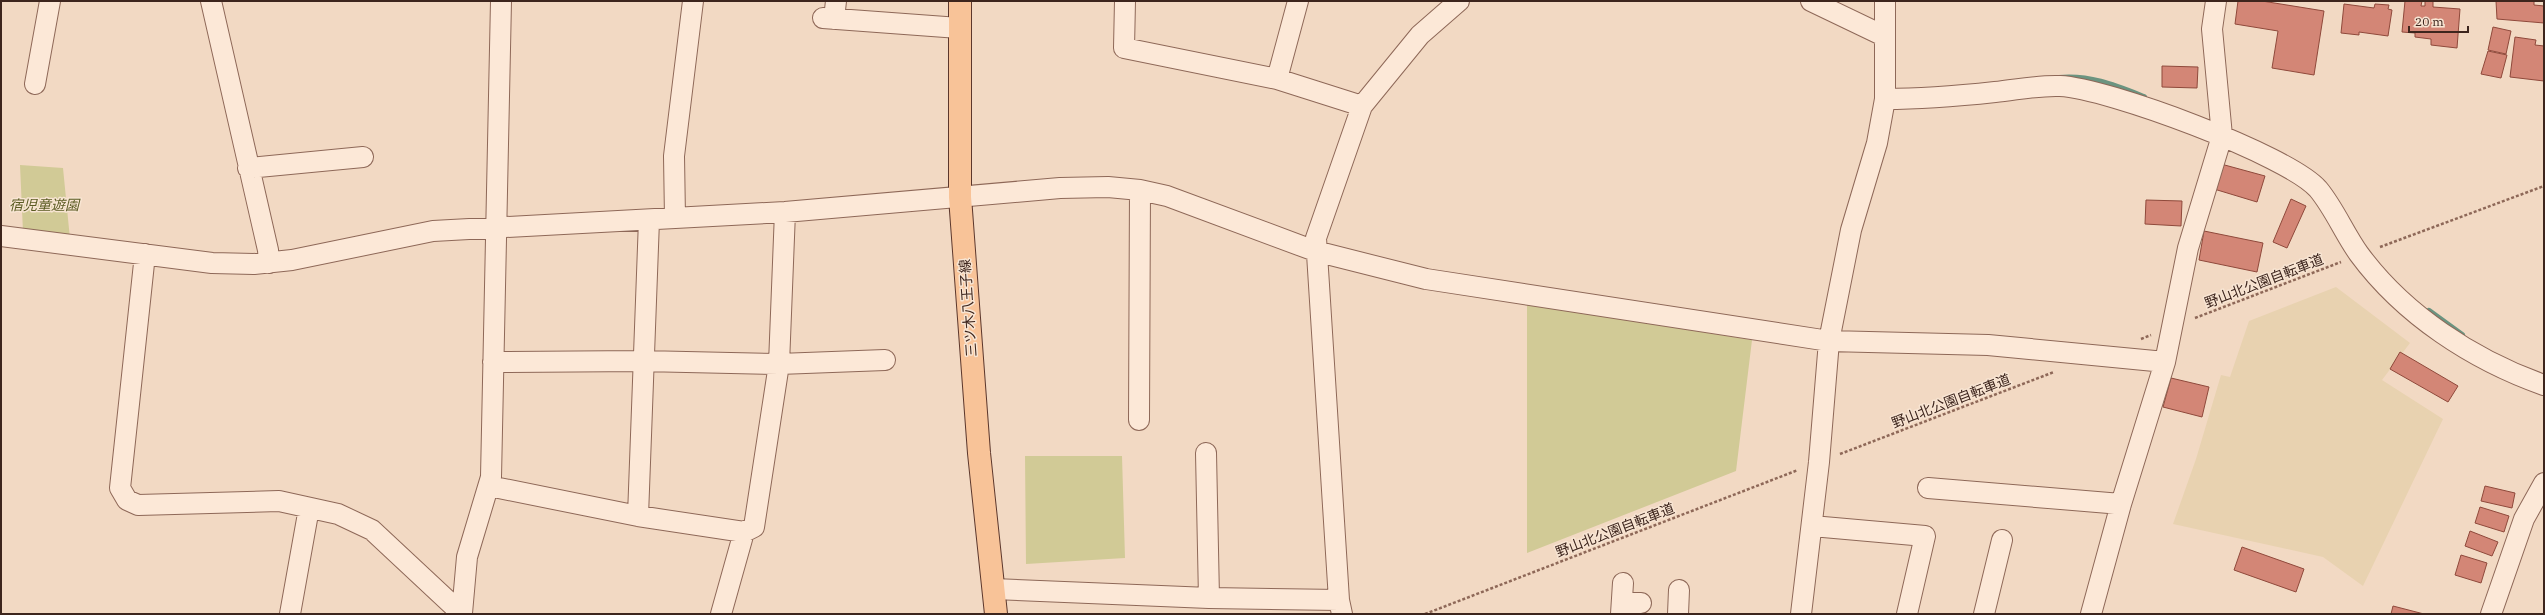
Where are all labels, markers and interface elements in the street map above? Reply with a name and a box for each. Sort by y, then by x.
scale bar [2409,8,2468,34]
text: 20 m [2415,14,2444,29]
park label: 宿児童遊園 [9,196,81,214]
street label: 野山北公園自転車道 [2202,250,2326,312]
street label: 三ツ木八王子線 [956,258,980,358]
street label: 野山北公園自転車道 [1889,370,2013,432]
street label: 野山北公園自転車道 [1553,499,1677,561]

